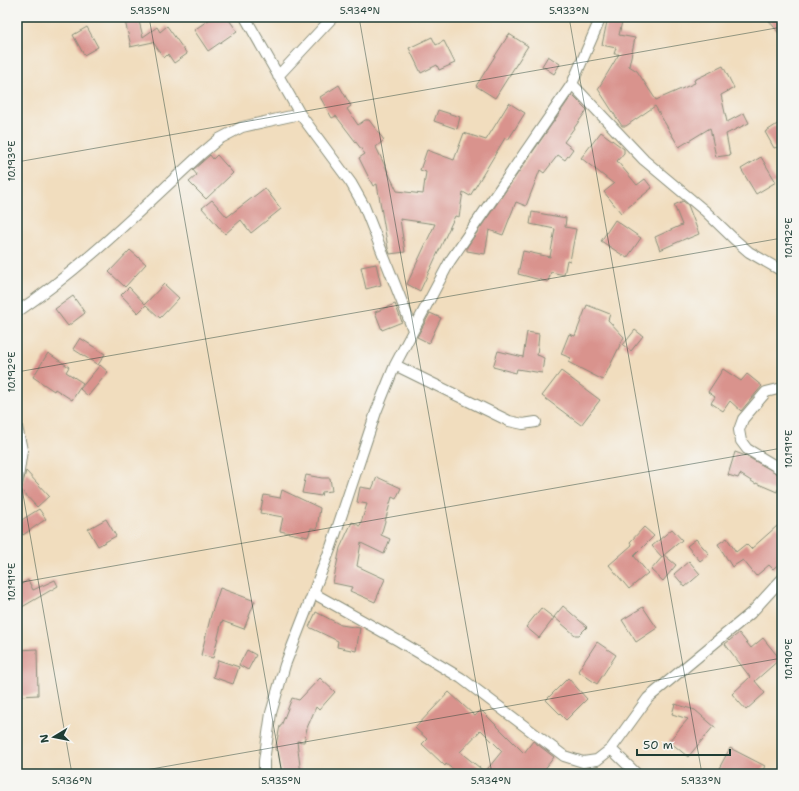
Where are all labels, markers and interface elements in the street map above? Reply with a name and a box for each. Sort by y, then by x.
text: 5.935°N [130,4,170,17]
text: 5.934°N [340,4,380,17]
text: 5.933°N [549,4,589,17]
text: 10.193°E [5,141,18,181]
text: 10.192°E [782,218,795,258]
text: 10.192°E [5,352,18,392]
text: 10.191°E [782,430,795,468]
text: 10.191°E [5,563,18,601]
text: 10.190°E [782,638,795,680]
north arrow [34,717,74,757]
scale bar [637,731,730,757]
text: N [36,733,53,744]
text: 50 m [643,737,673,753]
text: 5.936°N [52,774,92,787]
text: 5.935°N [261,774,301,787]
text: 5.934°N [471,774,511,787]
text: 5.933°N [681,774,721,787]

